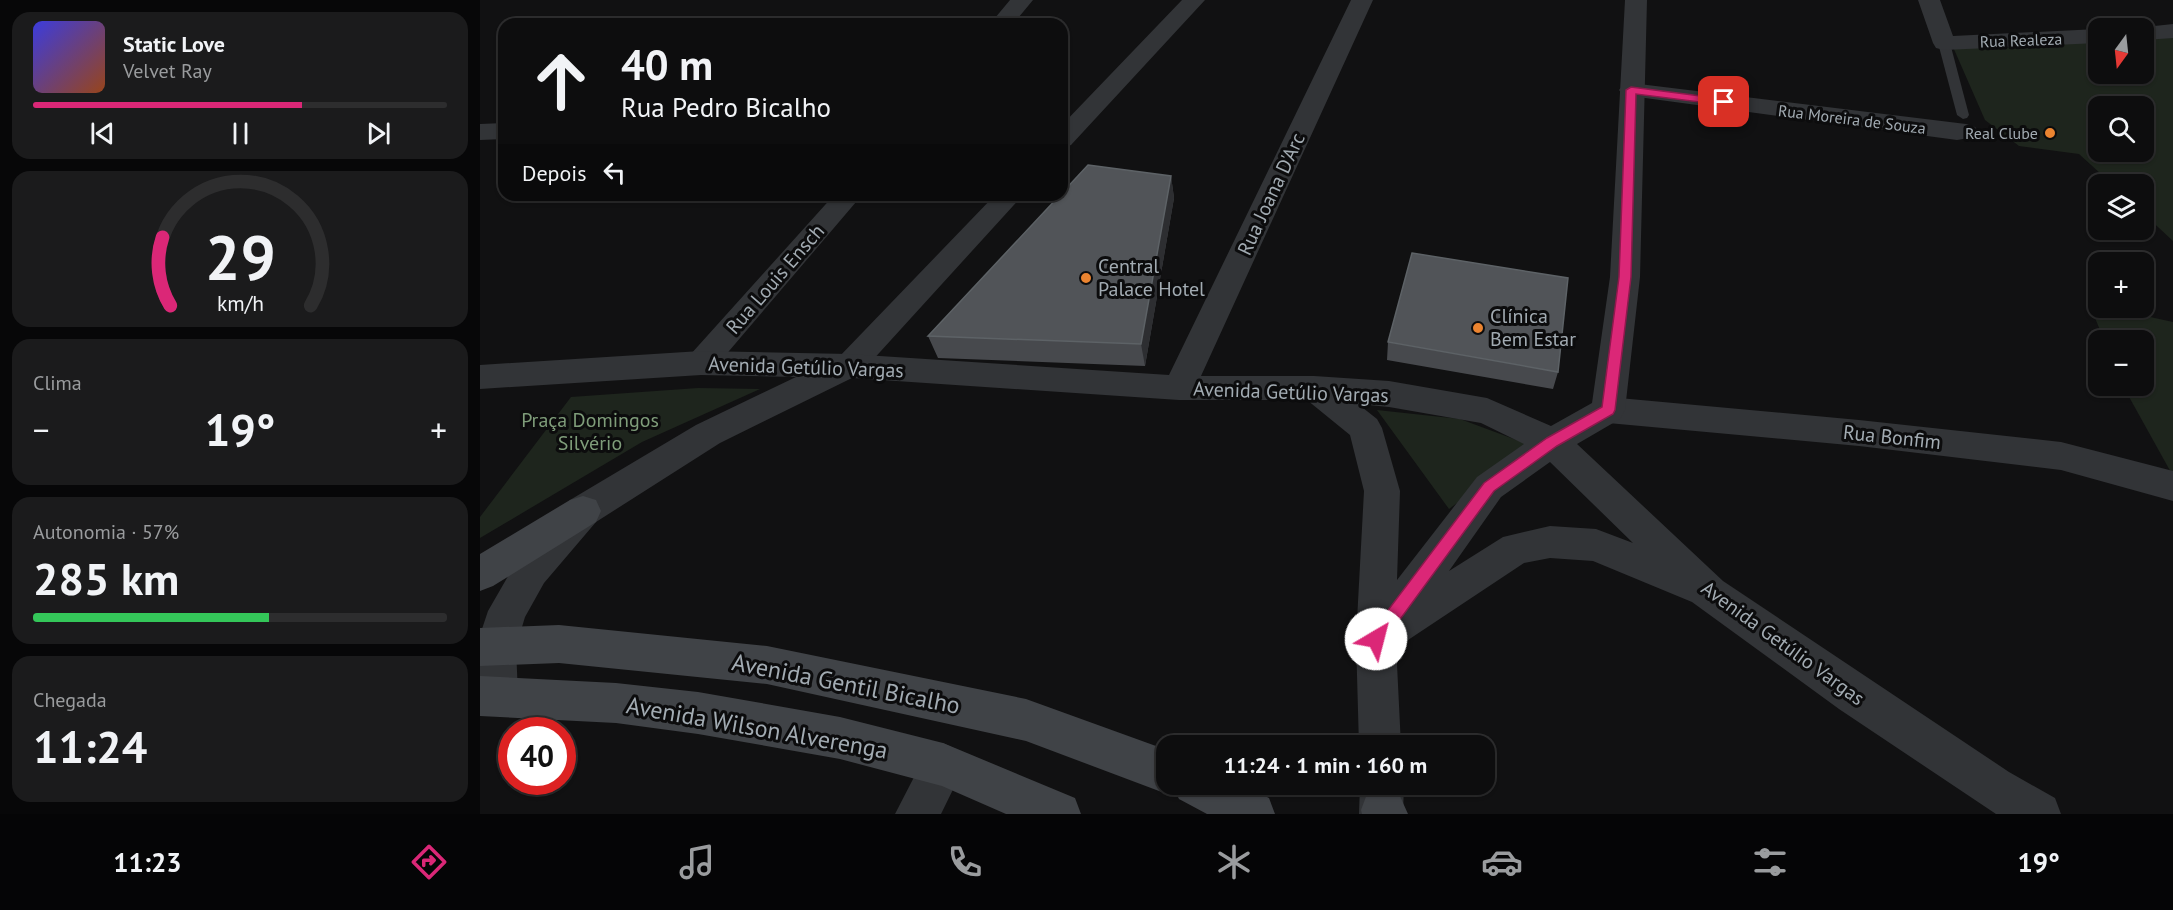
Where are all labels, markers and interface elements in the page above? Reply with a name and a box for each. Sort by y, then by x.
north arrow [2088,18,2154,84]
map controls [2088,18,2154,396]
street label: Rua Realeza [1979,29,2063,51]
text: Static Love [123,30,225,58]
text: 40 m [621,37,713,92]
icon: ahead [522,42,600,120]
text: Velvet Ray [123,58,212,84]
pin [1698,76,1749,127]
icon: arrive [1707,85,1740,118]
text: Rua Pedro Bicalho [621,90,831,124]
button: search [2088,96,2154,162]
street label: Rua Moreira de Souza [1777,100,1927,138]
icon: previous [86,117,119,150]
icon: pause [224,117,257,150]
icon: next [362,117,395,150]
place label: Real Clube [1965,123,2038,143]
marker: Real Clube [2043,126,2057,140]
street label: Rua Joana D'Arc [1231,129,1311,259]
icon: left [598,156,631,189]
text: Depois [522,159,586,187]
button: layers [2088,174,2154,240]
text: 29 [205,216,275,297]
street label: Rua Louis Ensch [720,219,830,339]
button: + [2088,252,2154,318]
place label: Central Palace Hotel [1098,253,1205,302]
marker: Central Palace Hotel [1079,271,1093,285]
text: km/h [216,289,263,317]
place label: Clínica Bem Estar [1490,303,1576,352]
marker: Clínica Bem Estar [1471,321,1485,335]
button: − [2088,330,2154,396]
street label: Avenida Getúlio Vargas [708,351,904,383]
text: Clima [33,370,82,396]
street label: Avenida Getúlio Vargas [1193,376,1389,408]
text: 19° [205,400,275,458]
park label: Praça Domingos Silvério [521,407,659,456]
text: − [33,408,50,451]
text: + [430,408,447,451]
street label: Rua Bonfim [1842,419,1942,455]
text: Autonomia · 57% [33,519,179,545]
text: 285 km [33,549,179,607]
street label: Avenida Getúlio Vargas [1696,575,1870,711]
position arrow [1344,607,1408,671]
street label: Avenida Gentil Bicalho [729,646,963,721]
text: Chegada [33,687,107,713]
street label: Avenida Wilson Alverenga [624,689,890,766]
text: 11:24 [33,717,147,775]
speed limit sign: 40 [498,717,576,795]
text: 11:24 · 1 min · 160 m [1224,751,1427,779]
icon: directions [408,841,450,883]
icon: music [676,841,718,883]
icon: phone [944,841,986,883]
icon: climate [1213,841,1255,883]
icon: car [1481,841,1523,883]
icon: filters [1749,841,1791,883]
text: 11:23 [113,845,182,879]
text: 19° [2017,845,2060,879]

